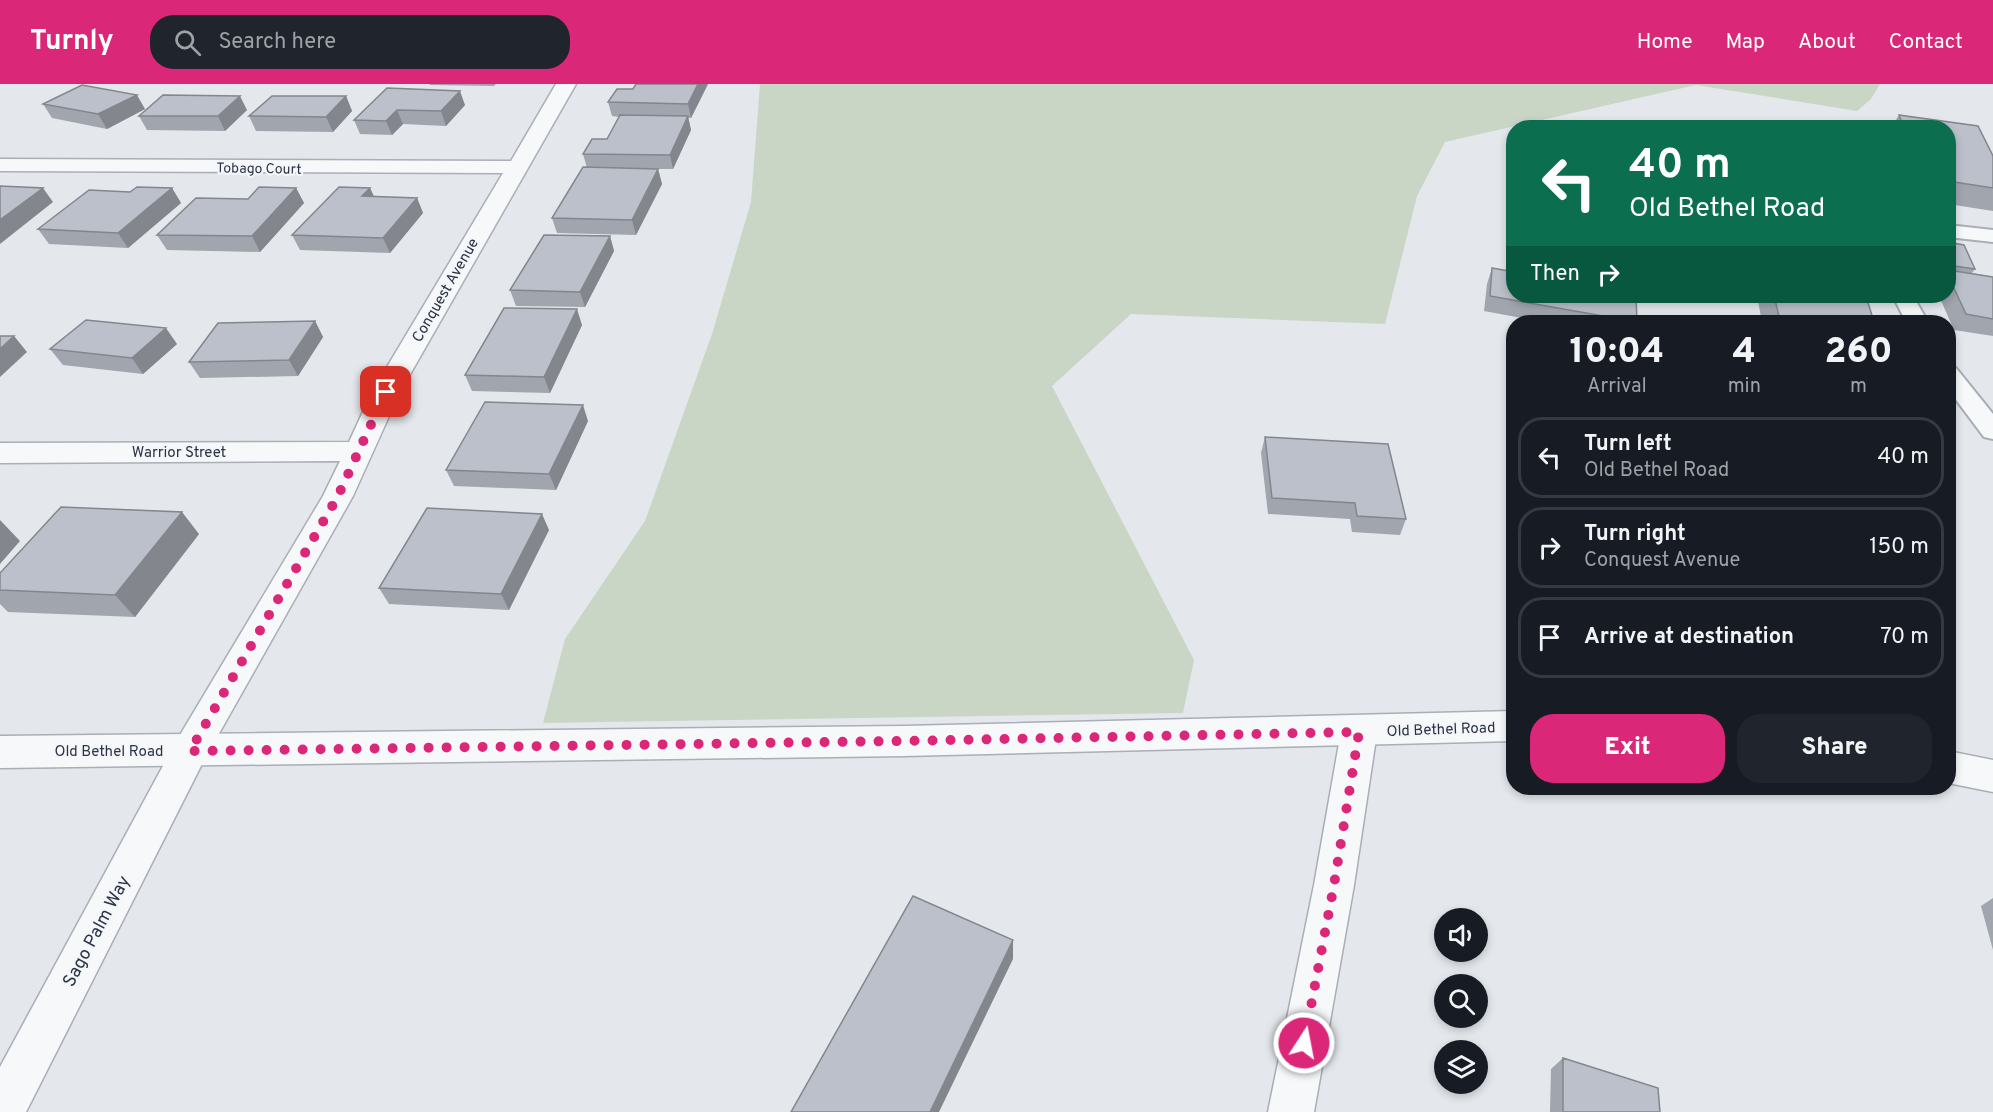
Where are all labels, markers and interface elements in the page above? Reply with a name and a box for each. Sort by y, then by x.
search box [150,15,570,69]
text: Turnly [30,24,114,60]
icon: search [171,26,204,59]
text: Search here [219,29,336,56]
text: Home [1637,29,1693,56]
text: Map [1726,29,1765,56]
text: About [1798,29,1856,56]
text: Contact [1889,29,1963,56]
text: 40 m [1629,140,1731,193]
icon: left [1530,144,1608,222]
street label: Tobago Court [216,160,302,179]
text: Old Bethel Road [1629,192,1825,226]
street label: Conquest Avenue [409,235,484,346]
icon: right [1592,258,1625,291]
text: Then [1530,261,1580,288]
text: 10:04 [1569,330,1664,376]
text: 4 [1733,330,1756,376]
text: 260 [1824,330,1893,376]
pin [360,366,411,417]
text: Arrival [1587,374,1647,400]
text: min [1728,374,1761,400]
text: m [1850,374,1867,400]
icon: arrive [369,375,402,408]
text: Turn left [1584,431,1672,458]
icon: left [1533,441,1566,474]
street label: Warrior Street [132,444,226,463]
text: 40 m [1877,444,1929,471]
text: Old Bethel Road [1584,458,1729,484]
text: Turn right [1584,521,1686,548]
icon: right [1533,531,1566,564]
text: 150 m [1869,534,1929,561]
text: Conquest Avenue [1584,548,1740,574]
icon: arrive [1533,621,1566,654]
text: Arrive at destination [1584,624,1794,651]
text: 70 m [1880,624,1929,651]
button: Exit [1530,714,1725,783]
button: Share [1737,714,1932,783]
street label: Old Bethel Road [1386,719,1496,742]
street label: Old Bethel Road [54,743,164,762]
street label: Sago Palm Way [58,872,136,991]
map controls [1434,908,1488,1094]
button: sound [1434,908,1488,962]
button: search [1434,974,1488,1028]
position arrow [1272,1011,1336,1075]
button: layers [1434,1040,1488,1094]

